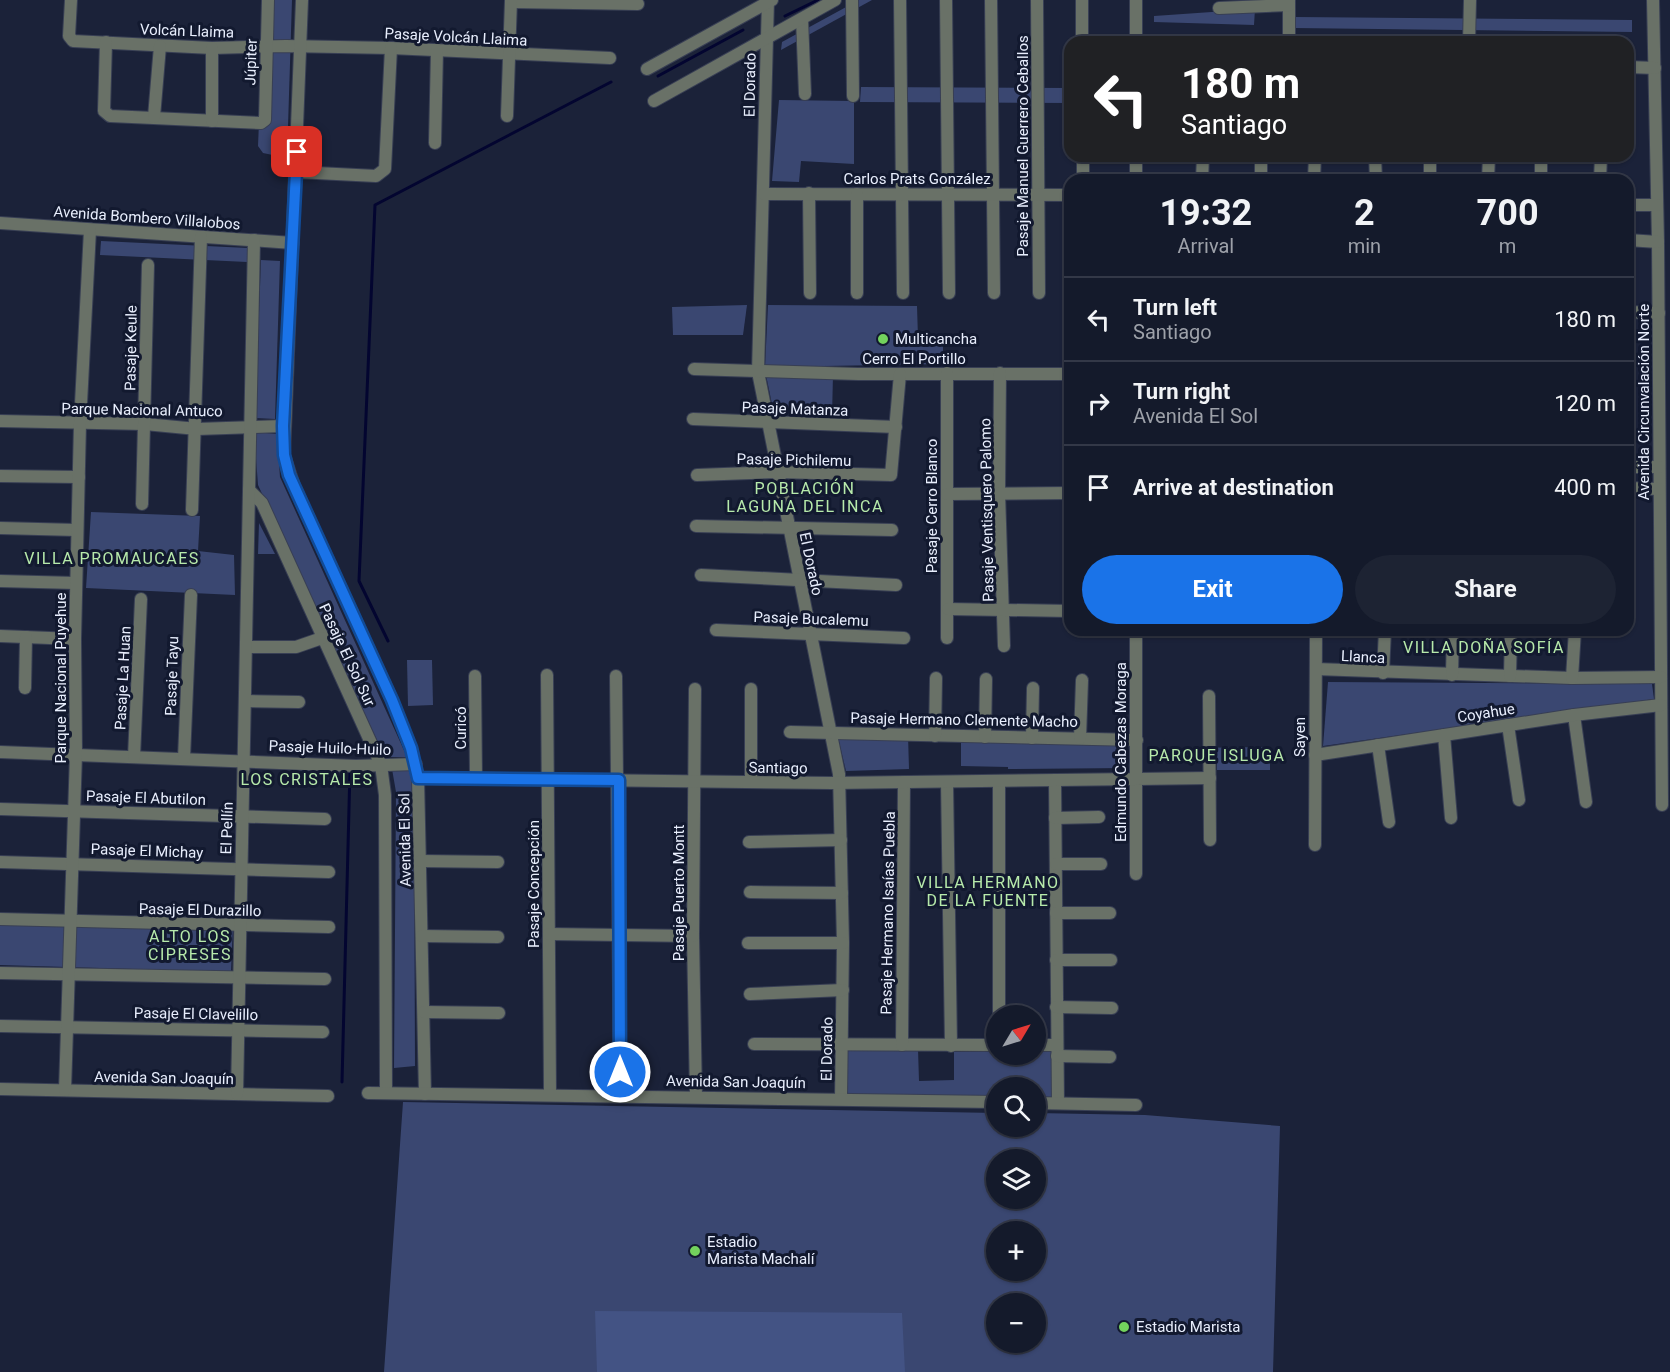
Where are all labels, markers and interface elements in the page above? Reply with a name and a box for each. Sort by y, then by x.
street label: Volcán Llaima [140,20,234,42]
street label: Pasaje Volcán Llaima [384,24,528,50]
street label: Pasaje Manuel Guerrero Ceballos [1014,35,1032,257]
street label: Júpiter [241,38,261,86]
street label: El Dorado [740,53,760,117]
text: 180 m [1181,59,1300,108]
icon: left [1082,60,1160,138]
text: Santiago [1181,109,1287,141]
pin [271,126,322,177]
icon: arrive [280,135,313,168]
street label: Carlos Prats González [843,170,991,188]
text: 19:32 [1159,192,1252,234]
text: 2 [1354,192,1375,234]
text: 700 [1477,192,1539,234]
street label: Avenida Bombero Villalobos [53,202,241,234]
text: Arrival [1177,234,1234,258]
text: min [1348,234,1381,258]
text: m [1499,234,1516,258]
text: Turn left [1133,295,1217,320]
icon: left [1082,303,1115,336]
street label: Avenida Circunvalación Norte [1635,304,1653,500]
street label: Pasaje Keule [121,305,141,391]
text: 180 m [1554,307,1616,332]
text: Santiago [1133,320,1212,344]
place label: Multicancha [895,330,977,348]
marker: Multicancha [876,332,890,346]
street label: Cerro El Portillo [862,350,966,368]
text: Turn right [1133,379,1230,404]
icon: right [1082,387,1115,420]
text: 120 m [1554,391,1616,416]
street label: Pasaje Matanza [741,398,849,420]
street label: Parque Nacional Antuco [61,400,223,420]
text: Avenida El Sol [1133,404,1258,428]
street label: Pasaje Ventisquero Palomo [976,418,998,602]
street label: Pasaje Cerro Blanco [923,439,941,573]
street label: Pasaje Pichilemu [737,450,851,470]
icon: arrive [1082,471,1115,504]
text: Arrive at destination [1133,475,1334,500]
text: 400 m [1554,475,1616,500]
district label: POBLACIÓN LAGUNA DEL INCA [726,478,884,516]
street label: El Dorado [796,531,826,597]
district label: VILLA PROMAUCAES [24,549,200,568]
button: Exit [1082,555,1343,624]
button: Share [1355,555,1616,624]
street label: Parque Nacional Puyehue [52,593,70,763]
street label: Pasaje El Sol Sur [315,601,379,709]
street label: Pasaje Bucalemu [753,608,869,630]
street label: Pasaje La Huan [111,626,135,730]
street label: Pasaje Tayu [162,636,182,716]
district label: VILLA DOÑA SOFÍA [1403,637,1565,657]
street label: Llanca [1340,647,1386,667]
street label: Edmundo Cabezas Moraga [1112,662,1130,842]
street label: Coyahue [1456,700,1516,726]
street label: Curicó [452,706,470,750]
street label: Pasaje Hermano Clemente Macho [850,709,1078,731]
street label: Sayen [1291,717,1309,757]
street label: Pasaje Huilo-Huilo [268,737,392,759]
district label: PARQUE ISLUGA [1148,746,1286,765]
street label: Santiago [748,758,808,778]
district label: LOS CRISTALES [241,770,373,789]
street label: Pasaje El Abutilon [86,787,206,809]
street label: Avenida El Sol [395,793,415,887]
street label: El Pellín [217,801,237,855]
street label: Pasaje Hermano Isaías Puebla [877,811,899,1015]
street label: Pasaje Concepción [525,820,543,948]
street label: Pasaje Puerto Montt [670,825,688,961]
street label: Pasaje El Michay [90,840,204,862]
district label: VILLA HERMANO DE LA FUENTE [916,873,1060,910]
street label: Pasaje El Durazillo [139,900,261,920]
district label: ALTO LOS CIPRESES [148,927,232,964]
street label: Pasaje El Clavelillo [134,1004,258,1024]
north arrow [986,1005,1046,1065]
map controls [986,1005,1046,1353]
street label: El Dorado [817,1017,837,1081]
position arrow [588,1040,652,1104]
street label: Avenida San Joaquín [94,1068,234,1088]
street label: Avenida San Joaquín [666,1072,806,1092]
button: search [986,1077,1046,1137]
button: layers [986,1149,1046,1209]
button: + [986,1221,1046,1281]
place label: Estadio Marista Machalí [707,1233,816,1268]
marker: Estadio Marista Machalí [688,1244,702,1258]
button: − [986,1293,1046,1353]
place label: Estadio Marista [1136,1318,1241,1336]
marker: Estadio Marista [1117,1320,1131,1334]

